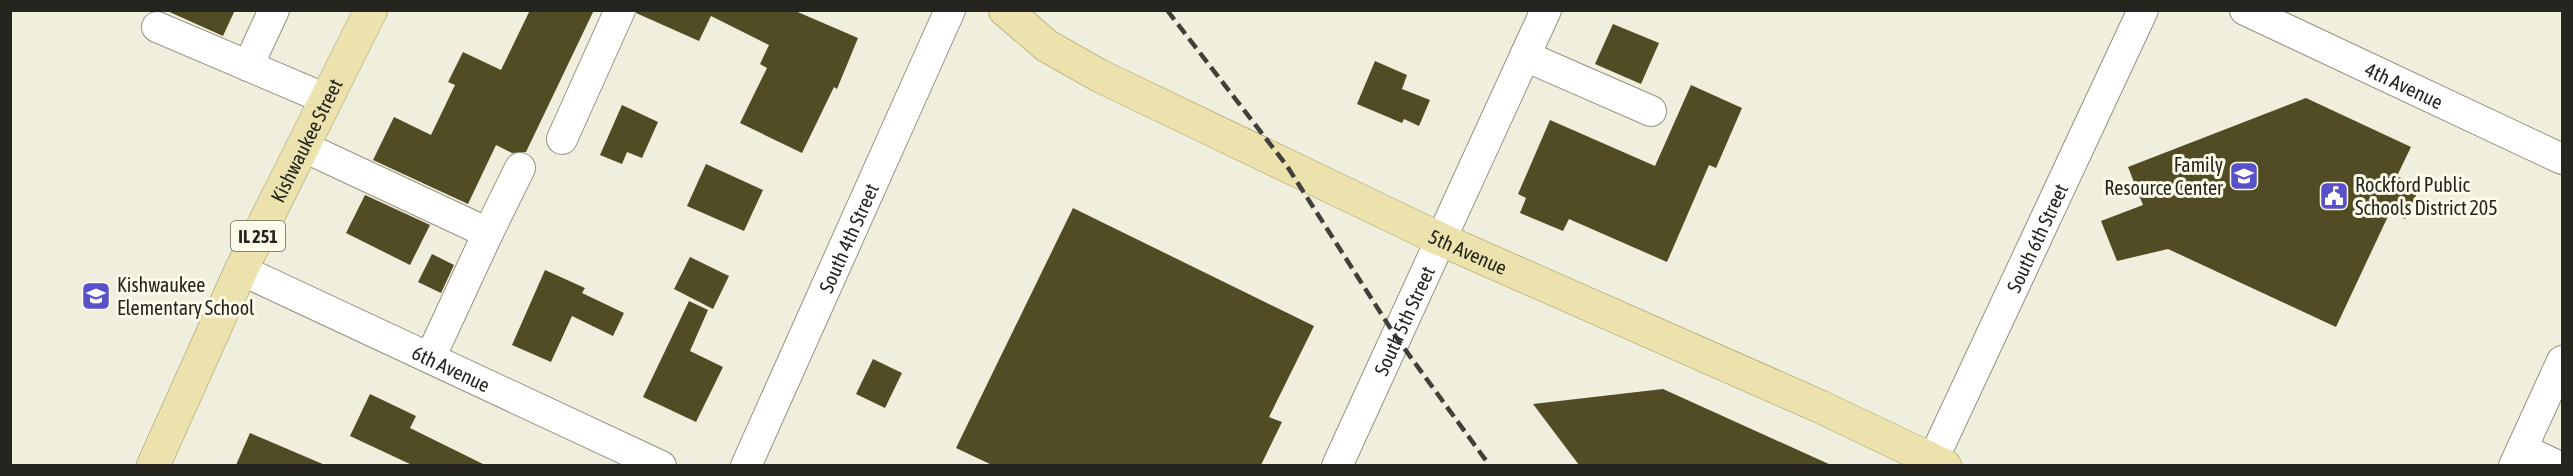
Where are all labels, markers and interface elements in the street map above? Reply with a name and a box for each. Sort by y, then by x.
street label: 4th Avenue [2362,57,2447,113]
street label: Kishwaukee Street [265,74,347,206]
place label: Family Resource Center [2104,153,2224,199]
school or university icon: Family Resource Center [2228,160,2260,192]
place label: Rockford Public Schools District 205 [2355,173,2498,219]
street label: South 4th Street [814,179,883,296]
street label: South 6th Street [2001,179,2072,296]
public building icon: Rockford Public Schools District 205 [2318,180,2350,212]
road number: IL 251 [231,221,285,251]
street label: 5th Avenue [1425,224,1511,279]
street label: South 5th Street [1369,262,1439,379]
place label: Kishwaukee Elementary School [117,273,255,319]
school or university icon: Kishwaukee Elementary School [80,280,112,312]
street label: 6th Avenue [409,340,494,396]

